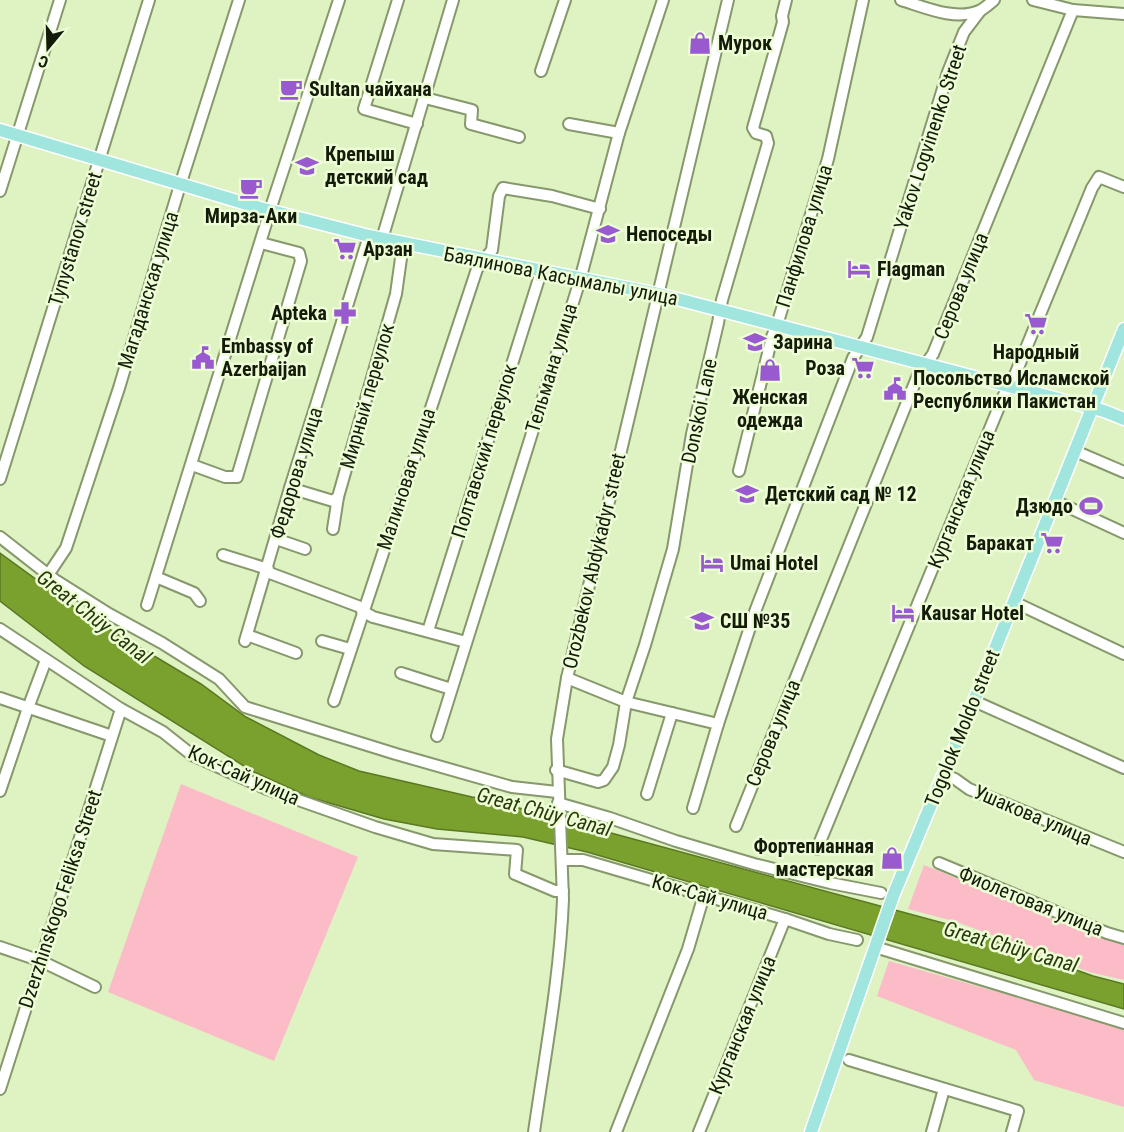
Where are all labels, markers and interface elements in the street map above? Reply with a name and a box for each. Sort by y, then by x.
north arrow [18,18,78,78]
shop icon: Мурок [687,30,713,56]
place label: Мурок [718,31,772,55]
street label: Yakov Logvinenko Street [889,41,971,233]
text: С [36,51,51,72]
cafe icon: Sultan чайхана [278,76,304,102]
place label: Sultan чайхана [309,77,432,101]
place label: Крепыш детский сад [325,142,428,189]
school or university icon: Крепыш детский сад [294,153,320,179]
street label: Панфилова улица [771,162,837,310]
street label: Tynystanov street [43,169,107,309]
cafe icon: Мирза-Аки [238,175,264,201]
place label: Мирза-Аки [205,204,297,228]
street label: Магаданская улица [113,208,183,372]
school or university icon: Непоседы [595,221,621,247]
place label: Непоседы [626,222,712,246]
street label: Серова улица [929,229,993,343]
supermarket icon: Арзан [332,236,358,262]
place label: Арзан [363,237,413,261]
street label: Баялинова Касымалы улица [442,242,680,310]
hotel icon: Flagman [846,256,872,282]
place label: Flagman [877,257,945,281]
pharmacy icon: Apteka [332,300,358,326]
place label: Apteka [271,301,327,325]
street label: Тельмана улица [520,301,582,435]
supermarket icon: Народный [1023,311,1049,337]
street label: Мирный переулок [335,320,399,471]
school or university icon: Зарина [742,329,768,355]
place label: Зарина [773,330,833,354]
place label: Embassy of Azerbaijan [221,334,314,381]
place label: Народный [993,340,1079,364]
public building icon: Embassy of Azerbaijan [190,345,216,371]
supermarket icon: Роза [850,355,876,381]
street label: Donskoi Lane [676,356,722,466]
place label: Роза [805,356,845,380]
shop icon: Женская одежда [757,357,783,383]
street label: Полтавский переулок [446,361,522,541]
place label: Посольство Исламской Республики Пакистан [913,366,1110,413]
public building icon: Посольство Исламской Республики Пакистан [882,376,908,402]
place label: Женская одежда [732,385,808,432]
street label: Федорова улица [265,404,327,542]
street label: Малиновая улица [372,405,440,553]
street label: Курганская улица [922,426,1000,572]
street label: Orozbekov Abdykadyr street [557,451,631,671]
school or university icon: Детский сад № 12 [734,481,760,507]
place label: Детский сад № 12 [765,482,917,506]
sports icon: Дзюдо [1078,493,1104,519]
place label: Дзюдо [1016,494,1073,518]
supermarket icon: Баракат [1039,530,1065,556]
place label: Баракат [966,531,1034,555]
hotel icon: Umai Hotel [699,550,725,576]
place label: Umai Hotel [730,551,818,575]
water label: Great Chüy Canal [32,565,156,669]
hotel icon: Kausar Hotel [890,600,916,626]
place label: Kausar Hotel [921,601,1024,625]
school or university icon: СШ №35 [689,608,715,634]
place label: СШ №35 [720,609,790,633]
street label: Togolok Moldo street [919,646,1005,810]
street label: Серова улица [741,676,805,790]
street label: Кок-Сай улица [184,740,304,810]
street label: Ушакова улица [970,779,1096,851]
water label: Great Chüy Canal [474,783,614,842]
street label: Dzerzhinskogo Feliksa Street [13,787,107,1011]
place label: Фортепианная мастерская [753,834,874,881]
shop icon: Фортепианная мастерская [879,845,905,871]
street label: Фиолетовая улица [955,861,1107,941]
street label: Кок-Сай улица [649,869,771,925]
water label: Great Chüy Canal [941,916,1081,978]
street label: Курганская улица [703,952,781,1098]

